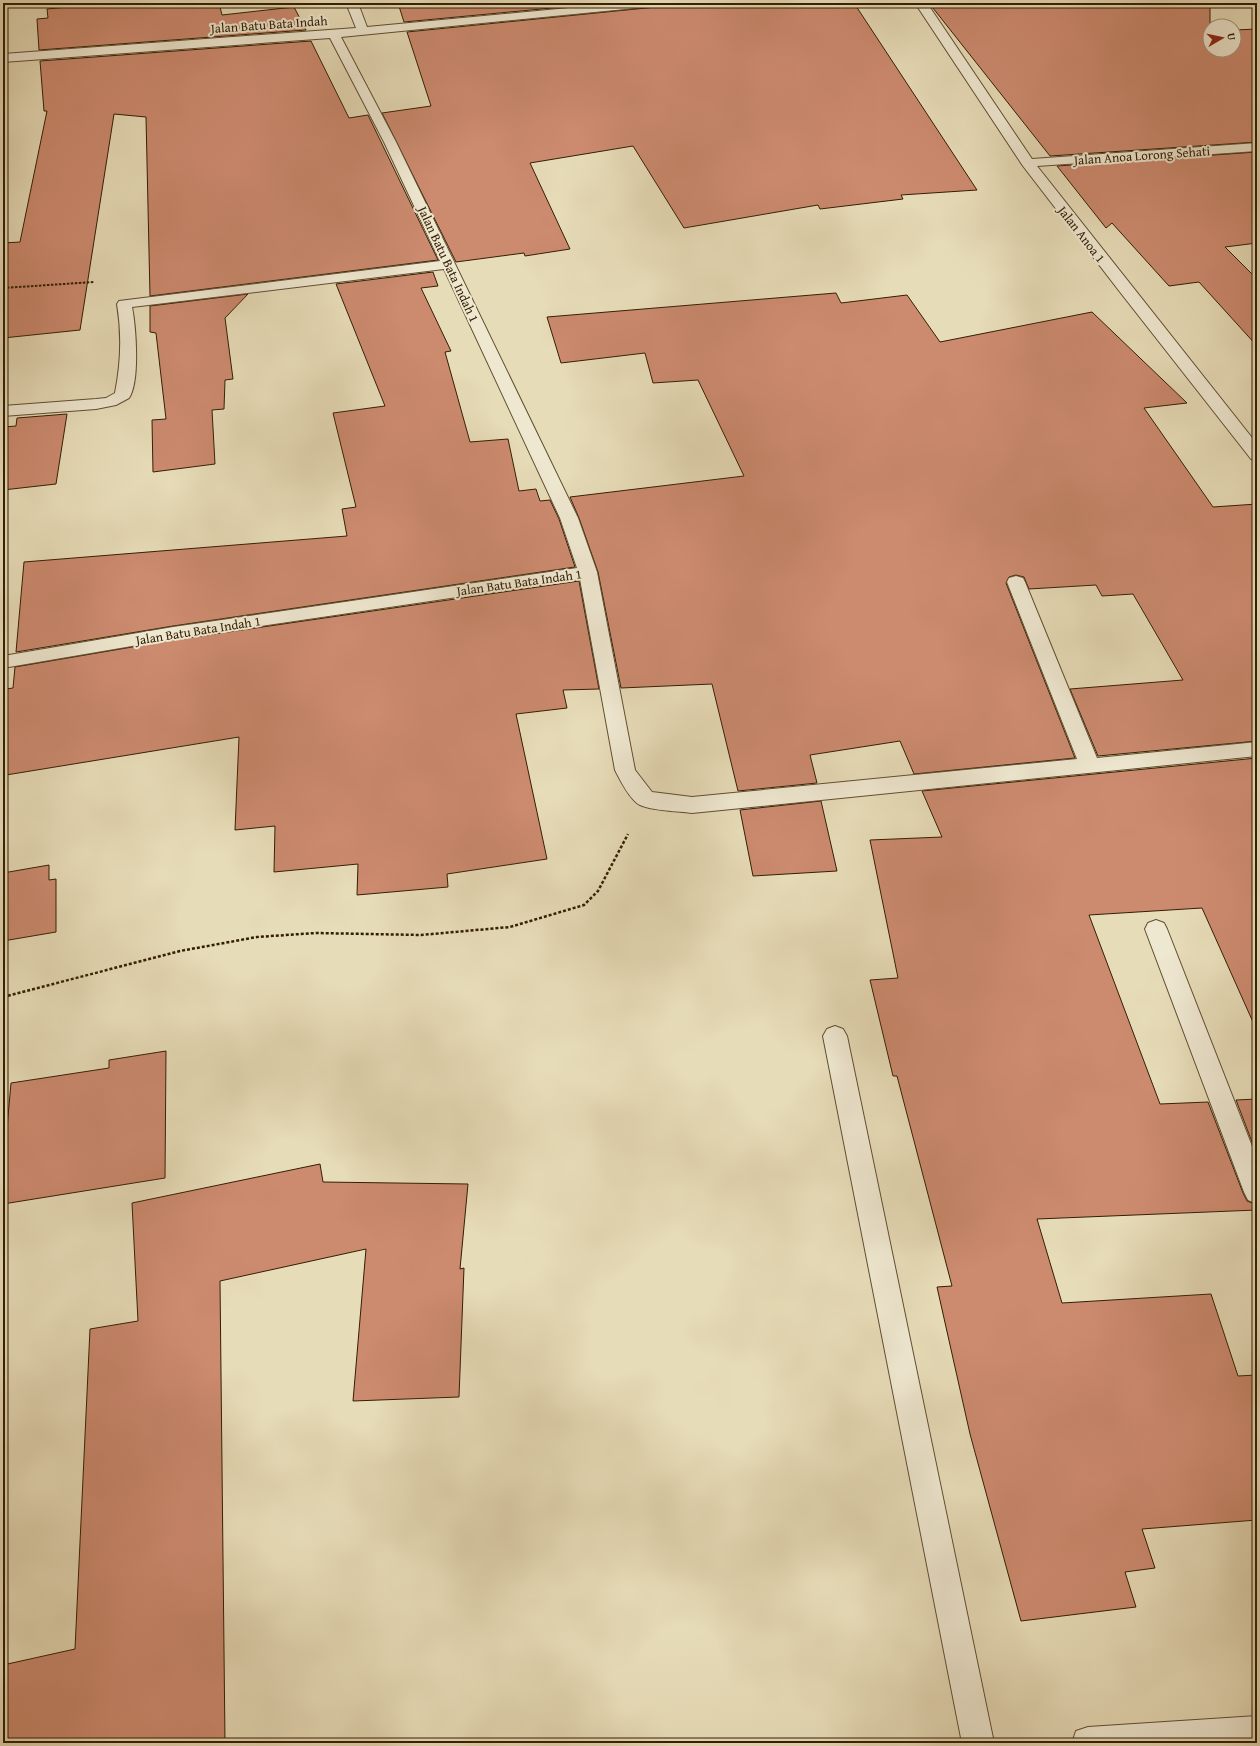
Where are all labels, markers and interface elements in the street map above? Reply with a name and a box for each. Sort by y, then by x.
street label: Jalan Batu Bata Indah [208,11,329,38]
north arrow [1202,18,1242,58]
text: U [1223,32,1240,42]
street label: Jalan Anoa Lorong Sehati [1071,141,1211,170]
street label: Jalan Anoa 1 [1052,200,1110,267]
street label: Jalan Batu Bata Indah 1 [412,201,484,325]
street label: Jalan Batu Bata Indah 1 [453,564,583,601]
street label: Jalan Batu Bata Indah 1 [132,611,262,650]

